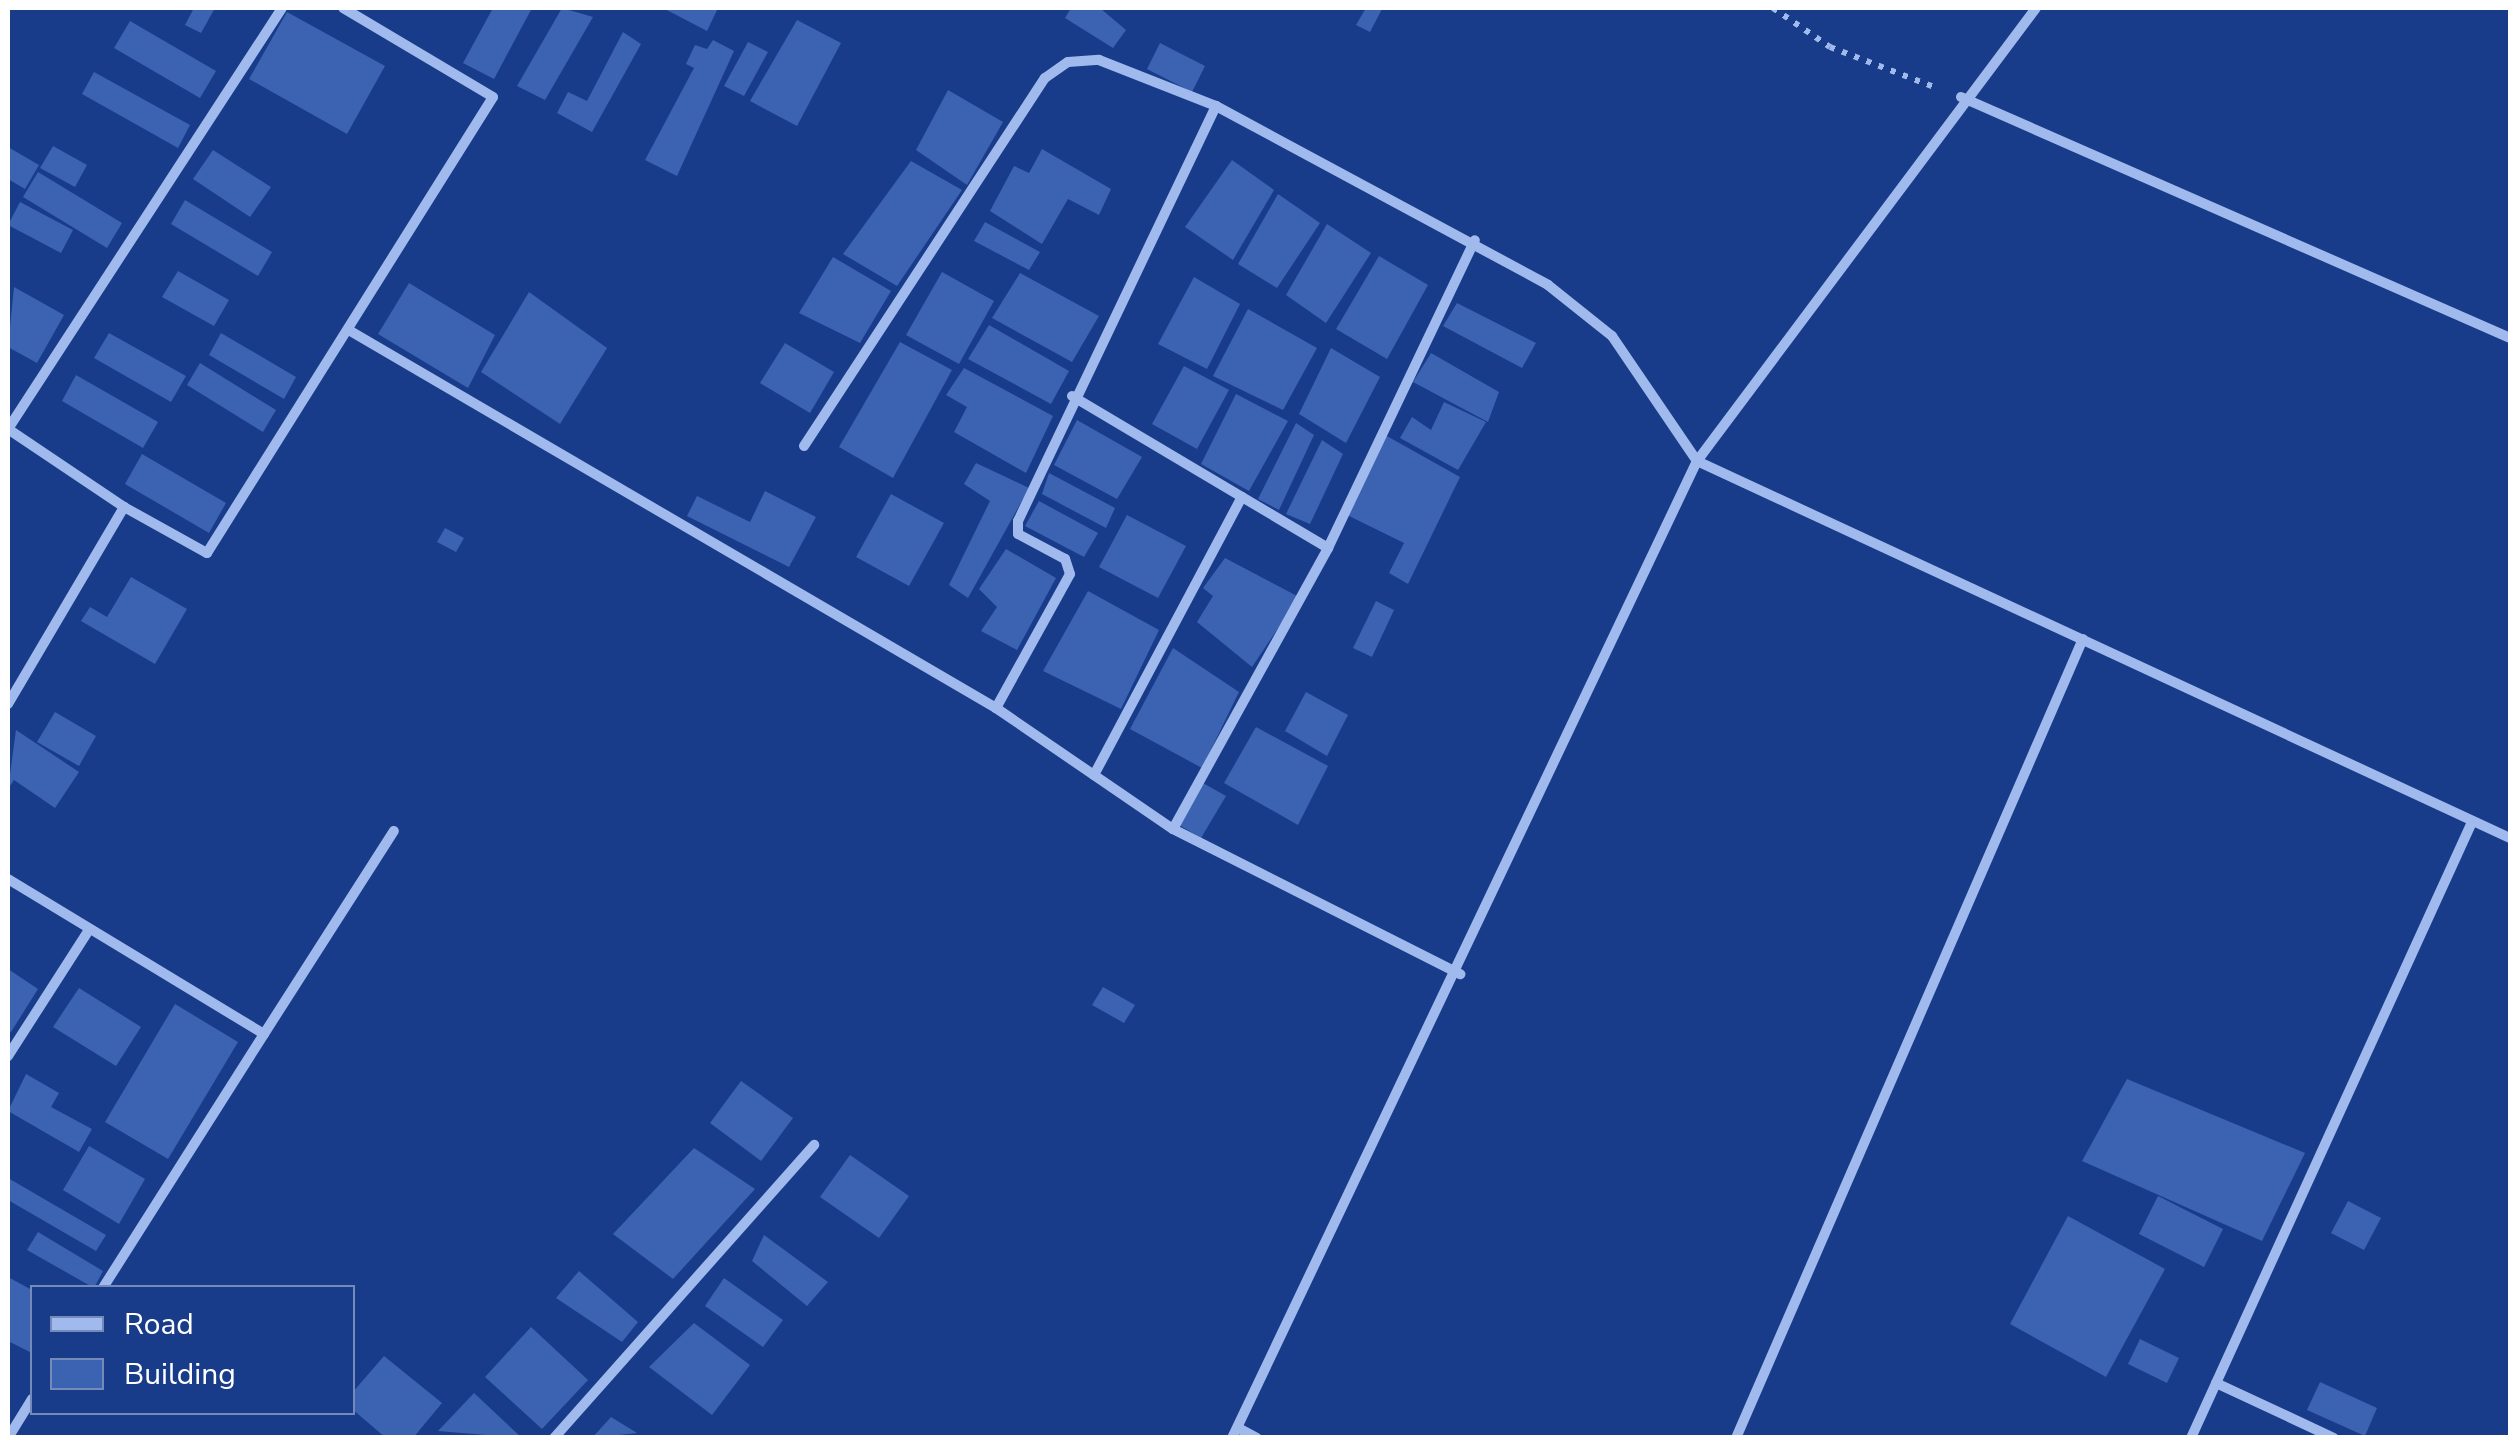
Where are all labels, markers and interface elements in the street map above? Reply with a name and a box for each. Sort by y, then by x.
legend [30,1285,355,1415]
text: Road [124,1304,194,1345]
text: Building [124,1354,236,1395]

